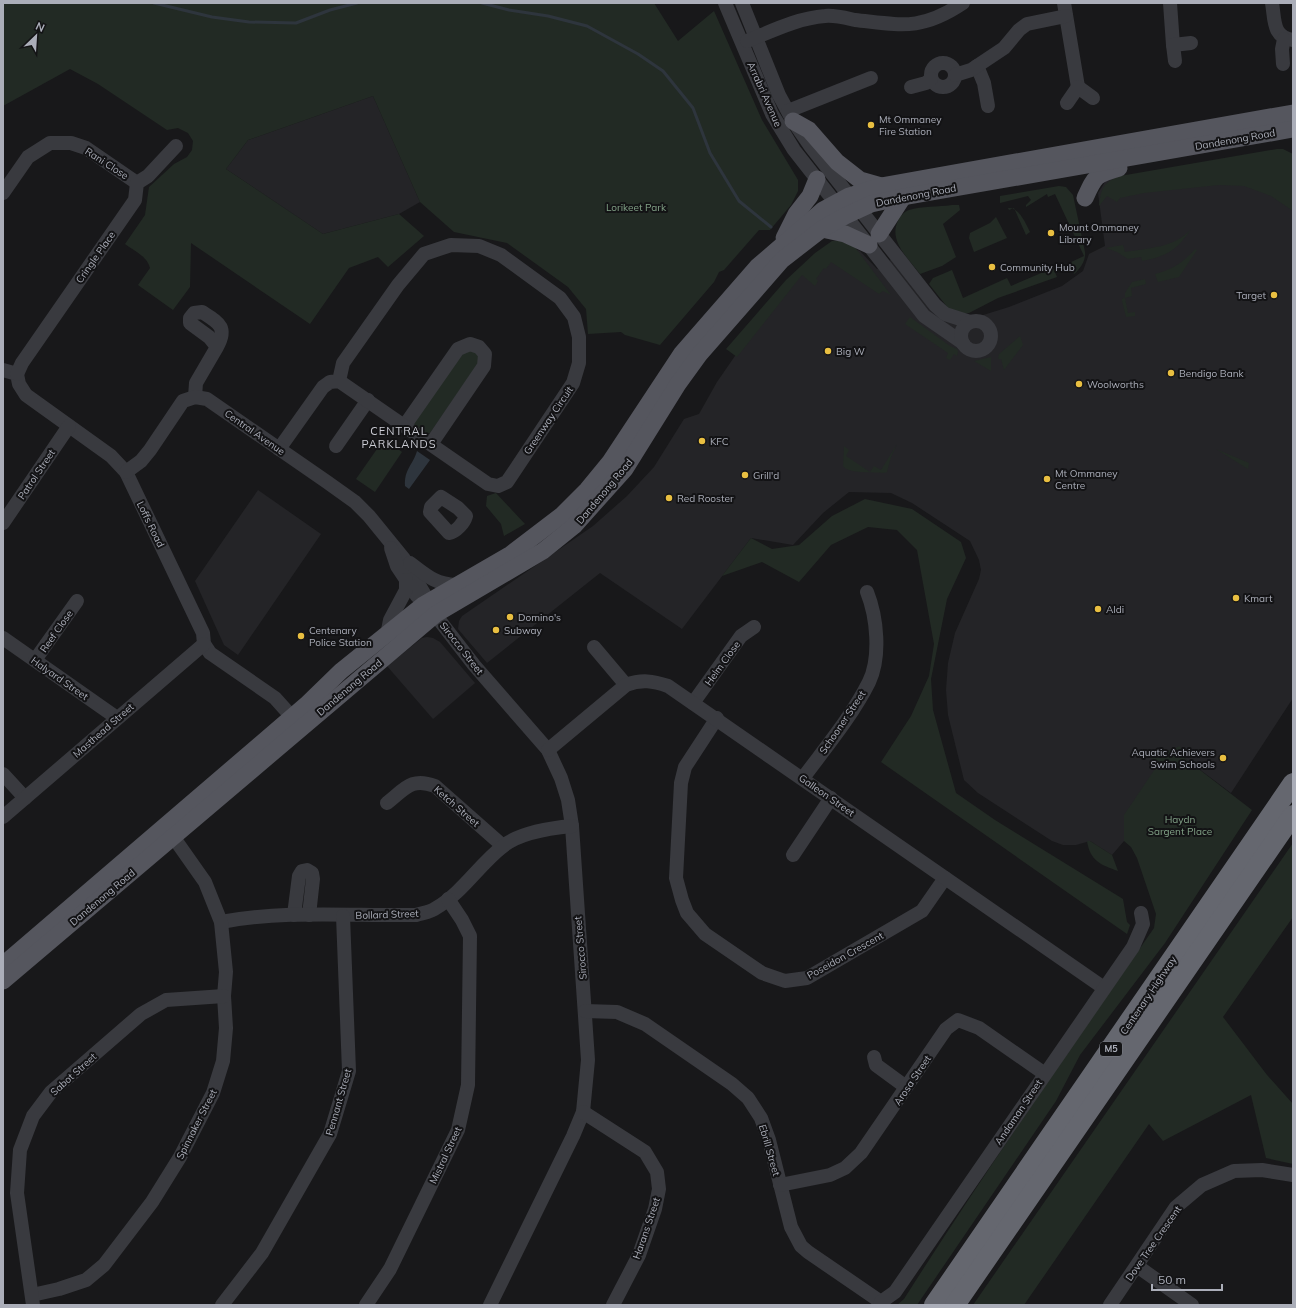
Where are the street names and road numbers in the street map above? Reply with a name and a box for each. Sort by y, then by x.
street label: Arrabri Avenue [744,60,785,129]
street label: Dandenong Road [1194,126,1276,153]
street label: Rani Close [83,145,131,182]
street label: Dandenong Road [875,181,957,210]
street label: Cringle Place [73,229,118,286]
street label: Greenway Circuit [521,383,576,457]
street label: Central Avenue [222,407,287,458]
street label: Patrol Street [15,446,58,502]
street label: Dandenong Road [573,456,636,527]
street label: Loffs Road [134,499,167,549]
street label: Reef Close [37,607,76,655]
street label: Sirocco Street [437,619,487,678]
street label: Helm Close [702,638,743,688]
street label: Halyard Street [29,654,91,703]
street label: Dandenong Road [314,656,385,719]
street label: Schooner Street [816,688,869,756]
street label: Masthead Street [70,700,137,760]
street label: Galleon Street [796,771,858,820]
street label: Ketch Street [431,783,483,830]
street label: Dandenong Road [67,866,138,929]
street label: Bollard Street [355,907,419,922]
street label: Sirocco Street [571,915,590,980]
street label: Poseidon Crescent [805,929,886,982]
street label: Centenary Highway [1117,953,1180,1037]
road number: M5 [1100,1042,1122,1056]
street label: Sabot Street [48,1050,99,1098]
street label: Arosa Street [891,1052,934,1108]
street label: Pennant Street [323,1067,354,1137]
street label: Andaman Street [992,1077,1045,1147]
street label: Spinnaker Street [173,1087,220,1161]
street label: Ebrill Street [756,1123,783,1178]
street label: Mistral Street [427,1124,465,1186]
street label: Harans Street [630,1195,663,1261]
street label: Dove Tree Crescent [1123,1203,1185,1284]

